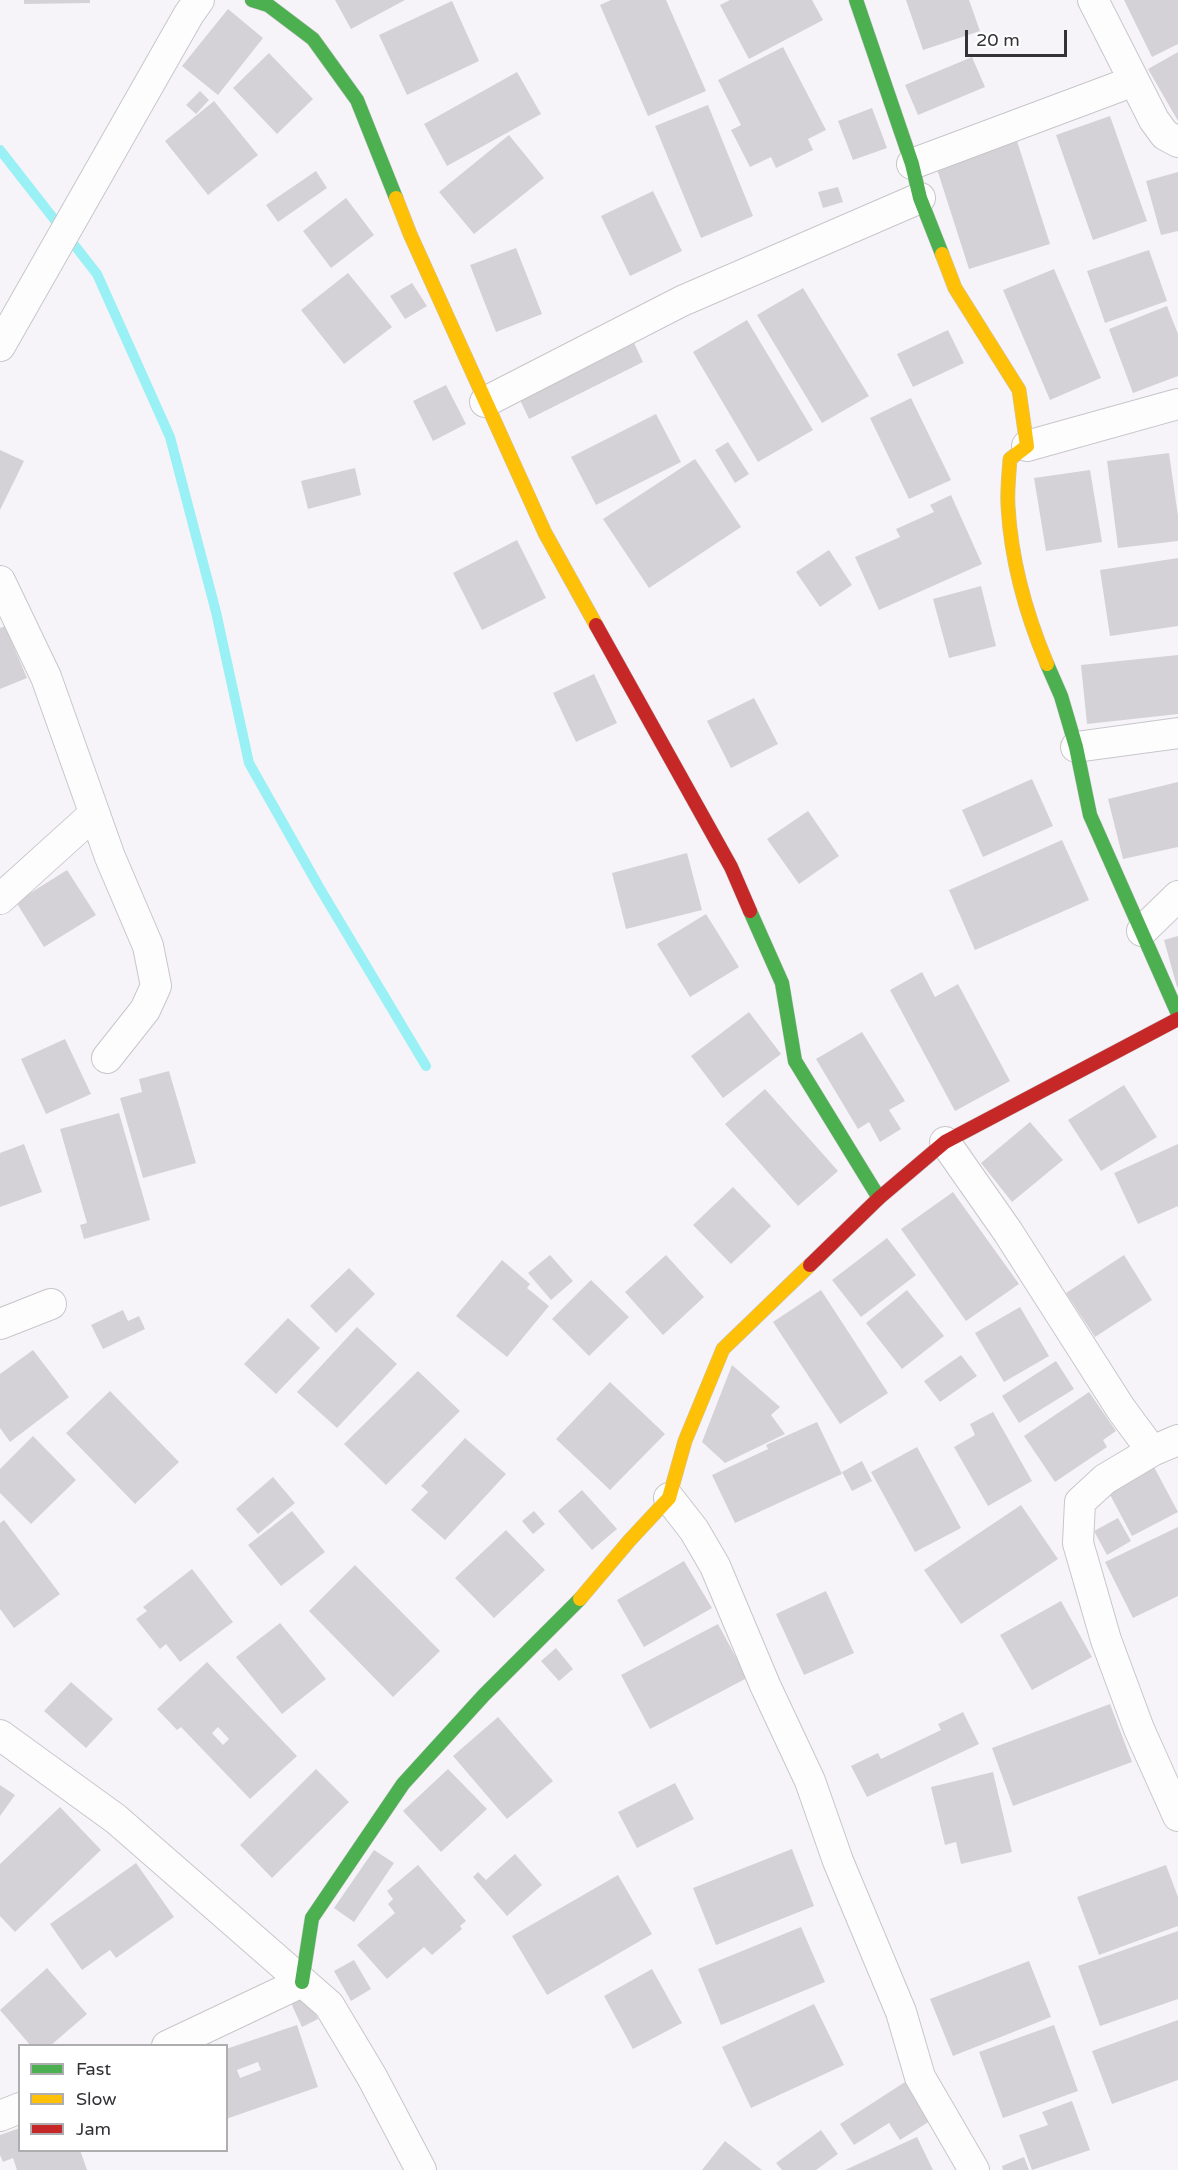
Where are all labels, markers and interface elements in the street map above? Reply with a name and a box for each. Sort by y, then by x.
scale bar [968,18,1070,56]
text: 20 m [976,29,1020,51]
legend [18,2044,228,2152]
text: Fast [76,2058,111,2080]
text: Slow [76,2088,117,2110]
text: Jam [76,2118,111,2140]

